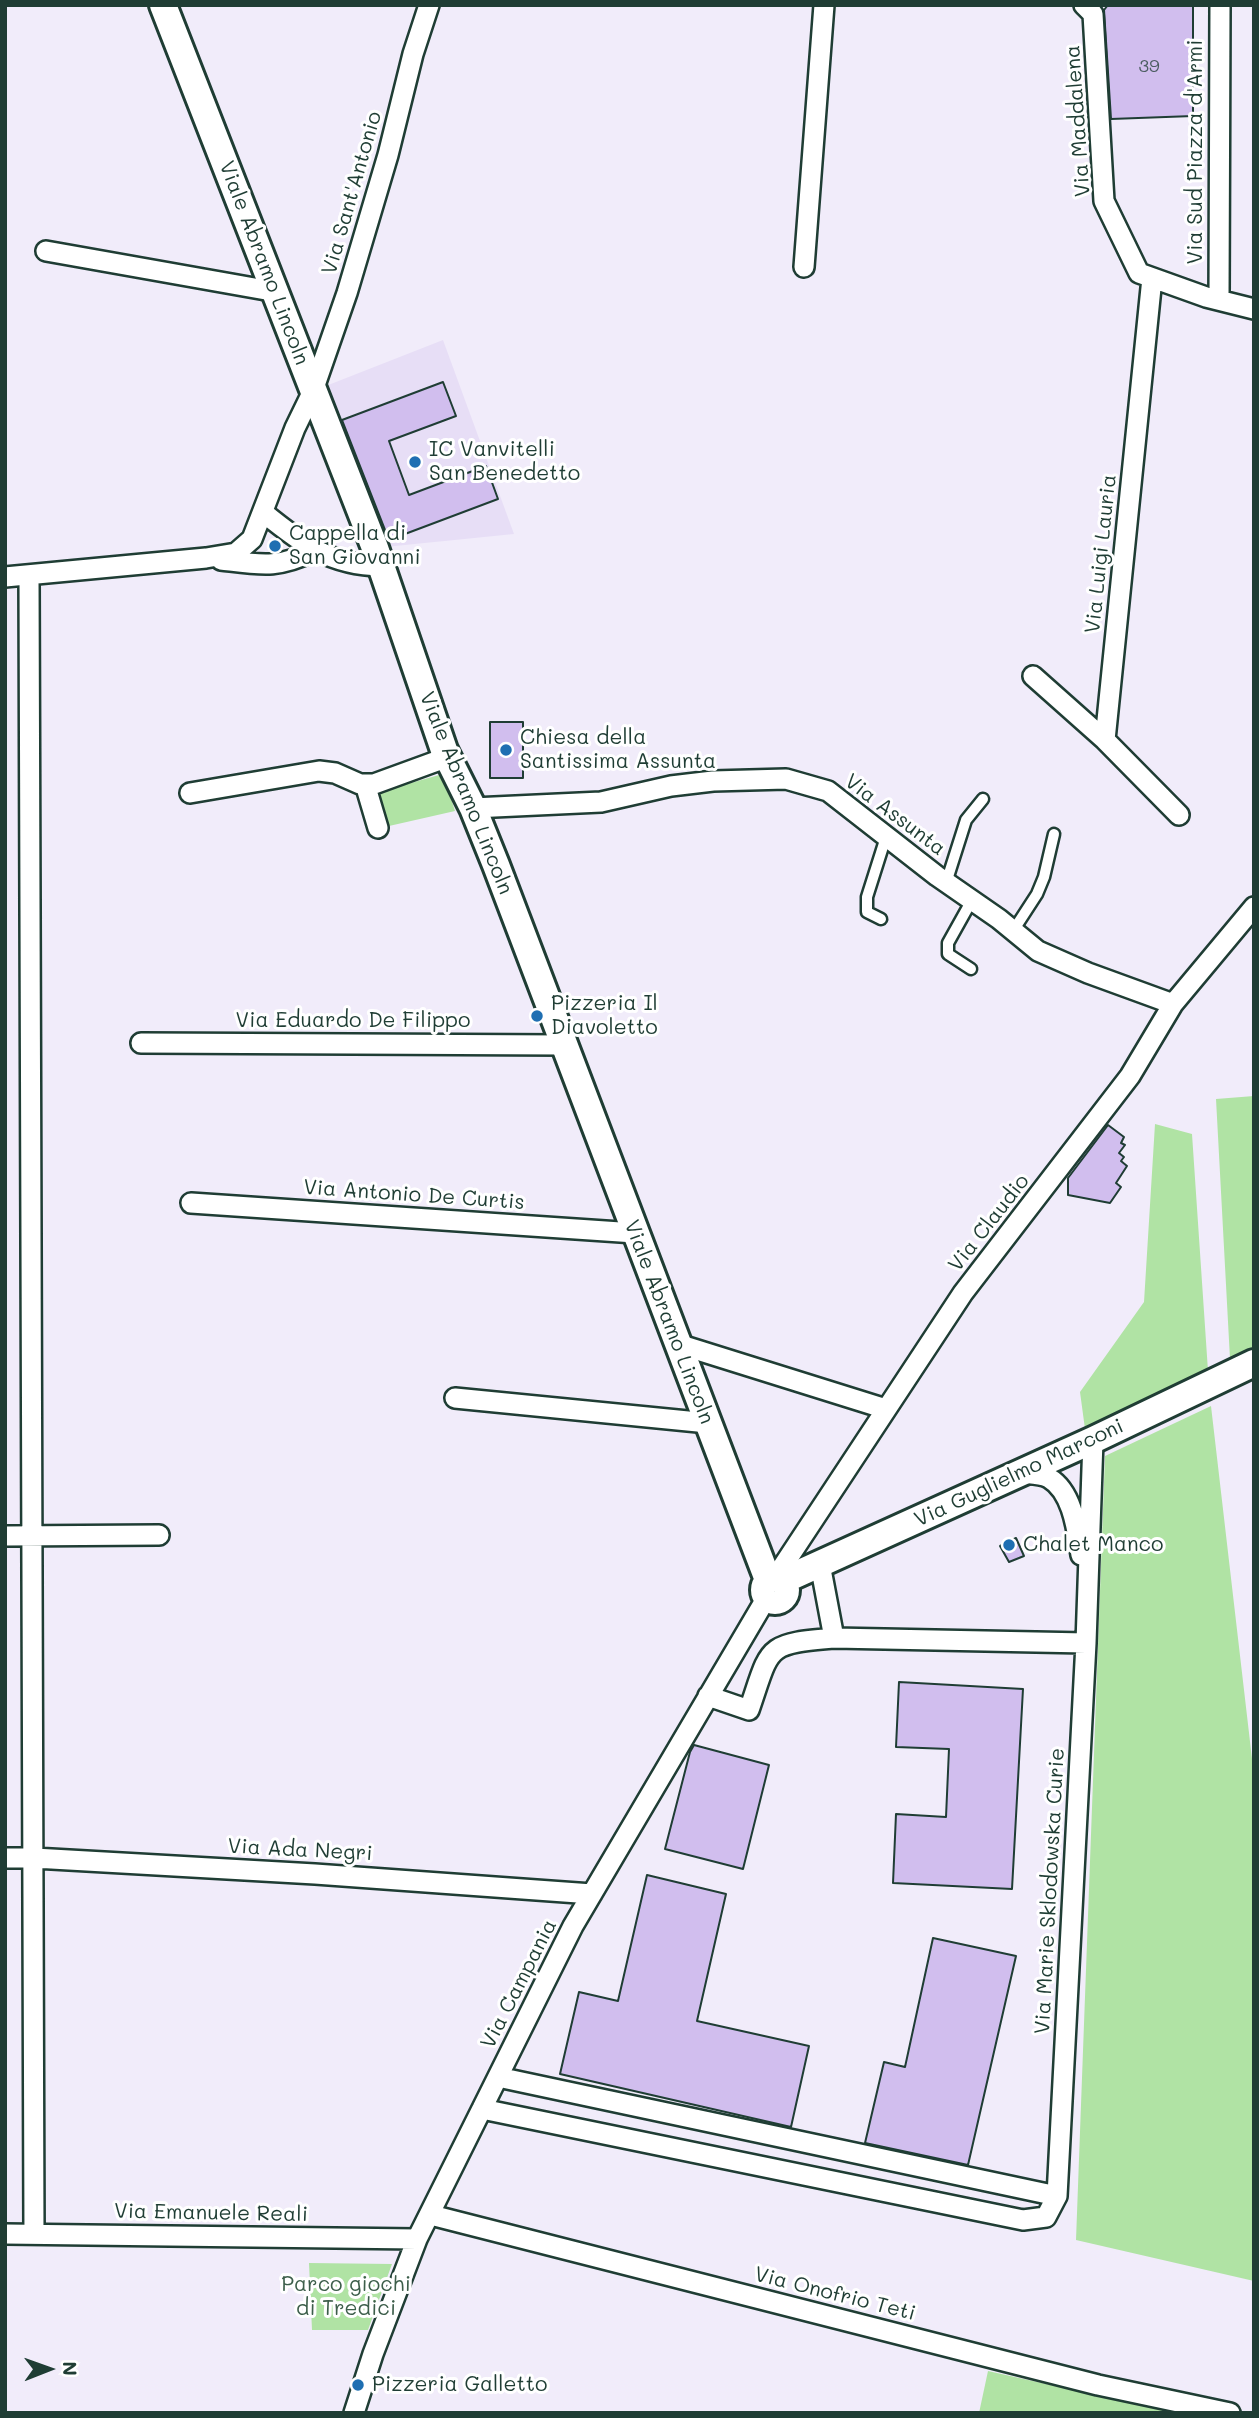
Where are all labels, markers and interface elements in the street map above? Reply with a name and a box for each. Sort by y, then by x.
street label: Via Sud Piazza d'Armi [1183,40,1209,264]
street label: Via Maddalena [1060,44,1096,198]
house number: 39 [1138,55,1160,77]
street label: Via Sant'Antonio [317,109,387,277]
street label: Viale Abramo Lincoln [213,158,315,368]
place label: IC Vanvitelli San Benedetto [429,437,580,487]
marker: IC Vanvitelli San Benedetto [407,454,423,470]
street label: Via Luigi Lauria [1080,473,1122,635]
place label: Cappella di San Giovanni [289,521,421,571]
marker: Cappella di San Giovanni [267,538,283,554]
street label: Viale Abramo Lincoln [414,688,518,898]
place label: Chiesa della Santissima Assunta [520,725,716,775]
marker: Chiesa della Santissima Assunta [498,742,514,758]
street label: Via Assunta [839,769,951,861]
place label: Pizzeria Il Diavoletto [551,991,658,1041]
street label: Via Eduardo De Filippo [235,1008,471,1034]
marker: Pizzeria Il Diavoletto [529,1008,545,1024]
street label: Via Claudio [943,1169,1035,1277]
street label: Via Antonio De Curtis [302,1175,526,1215]
street label: Viale Abramo Lincoln [618,1217,720,1427]
street label: Via Guglielmo Marconi [910,1413,1128,1533]
place label: Chalet Manco [1023,1532,1163,1558]
marker: Chalet Manco [1001,1537,1017,1553]
street label: Via Marie Sklodowska Curie [1030,1747,1070,2035]
street label: Via Ada Negri [227,1834,373,1866]
street label: Via Campania [476,1915,562,2053]
street label: Via Emanuele Reali [114,2199,308,2227]
street label: Via Onofrio Teti [752,2262,918,2326]
park label: Parco giochi di Tredici [281,2272,411,2322]
north arrow [14,2334,84,2404]
text: N [58,2361,83,2376]
place label: Pizzeria Galletto [372,2372,547,2398]
marker: Pizzeria Galletto [350,2377,366,2393]

